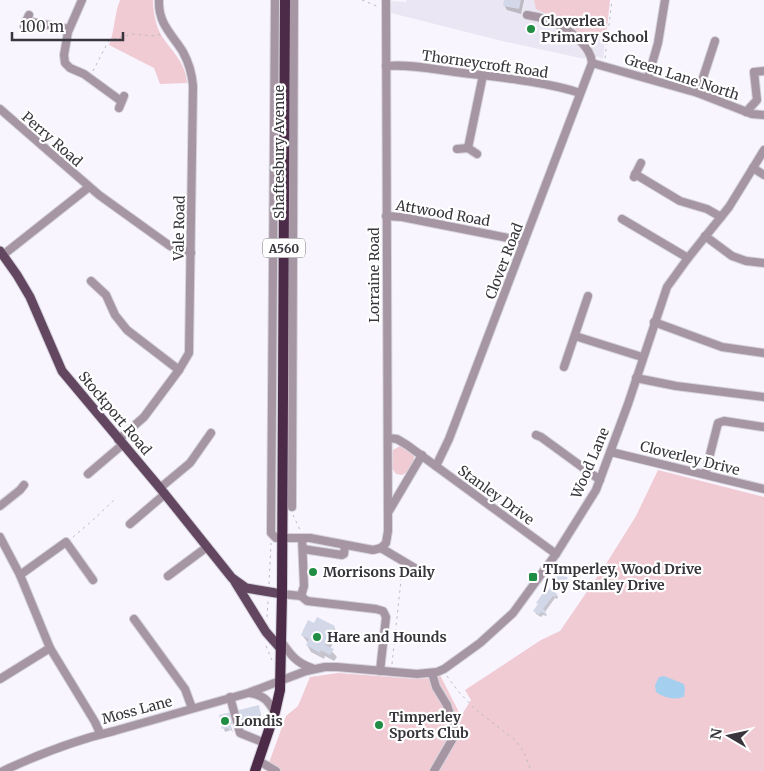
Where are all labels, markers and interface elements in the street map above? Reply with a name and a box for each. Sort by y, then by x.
scale bar [12,10,124,42]
place label: Cloverlea Primary School [541,12,649,46]
text: 100 m [20,17,64,36]
marker: Cloverlea Primary School [525,23,537,35]
street label: Thorneycroft Road [421,46,550,82]
street label: Green Lane North [622,50,742,104]
street label: Shaftesbury Avenue [270,85,288,219]
street label: Perry Road [18,108,86,171]
street label: Vale Road [169,195,189,262]
street label: Attwood Road [393,196,492,230]
street label: Clover Road [481,220,527,302]
street label: Lorraine Road [365,227,383,323]
road number: A560 [263,238,305,258]
street label: Stockport Road [75,367,156,459]
street label: Wood Lane [567,425,613,502]
street label: Cloverley Drive [638,437,742,479]
street label: Stanley Drive [454,461,538,529]
place label: TImperley, Wood Drive / by Stanley Drive [543,560,702,594]
place label: Morrisons Daily [323,563,436,581]
marker: Morrisons Daily [307,566,319,578]
marker: TImperley, Wood Drive / by Stanley Drive [527,571,539,583]
place label: Hare and Hounds [327,628,447,646]
marker: Hare and Hounds [311,631,323,643]
street label: Moss Lane [100,692,174,728]
place label: Timperley Sports Club [389,708,469,742]
north arrow [704,711,754,761]
place label: Londis [235,712,283,730]
marker: Londis [219,715,231,727]
marker: Timperley Sports Club [373,719,385,731]
text: N [706,727,726,741]

